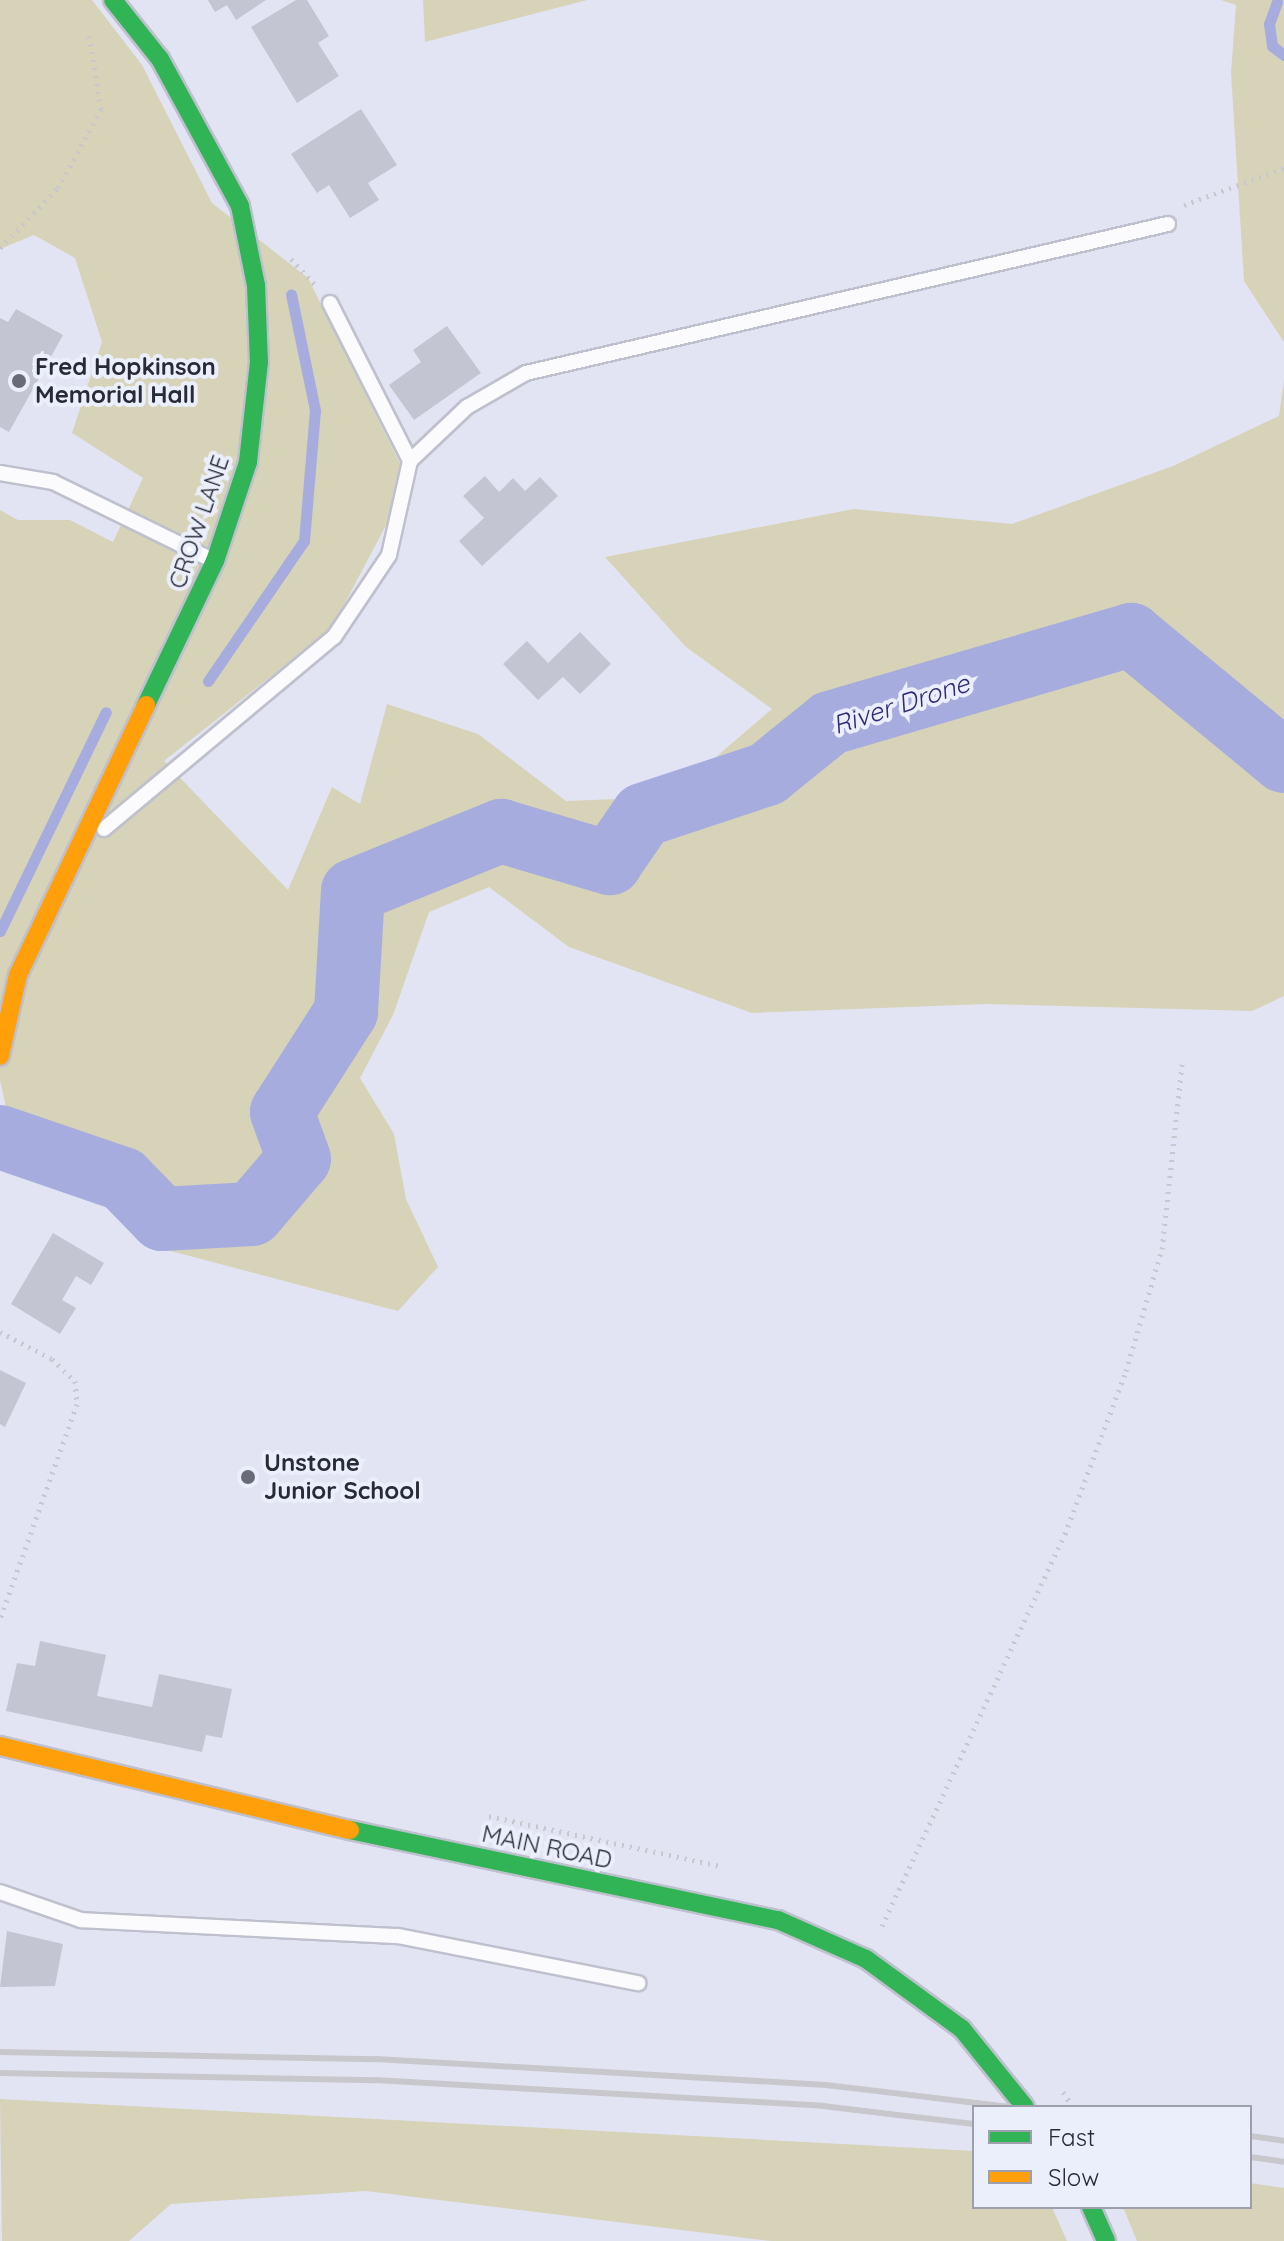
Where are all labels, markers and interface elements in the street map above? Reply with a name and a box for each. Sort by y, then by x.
place label: Fred Hopkinson Memorial Hall [35,353,216,409]
marker: Fred Hopkinson Memorial Hall [10,372,28,390]
street label: CROW LANE [163,452,235,592]
water label: River Drone [829,667,973,741]
place label: Unstone Junior School [264,1449,421,1505]
marker: Unstone Junior School [239,1468,257,1486]
street label: MAIN ROAD [479,1819,615,1875]
legend [972,2105,1252,2209]
text: Fast [1048,2122,1095,2152]
text: Slow [1048,2162,1099,2192]

